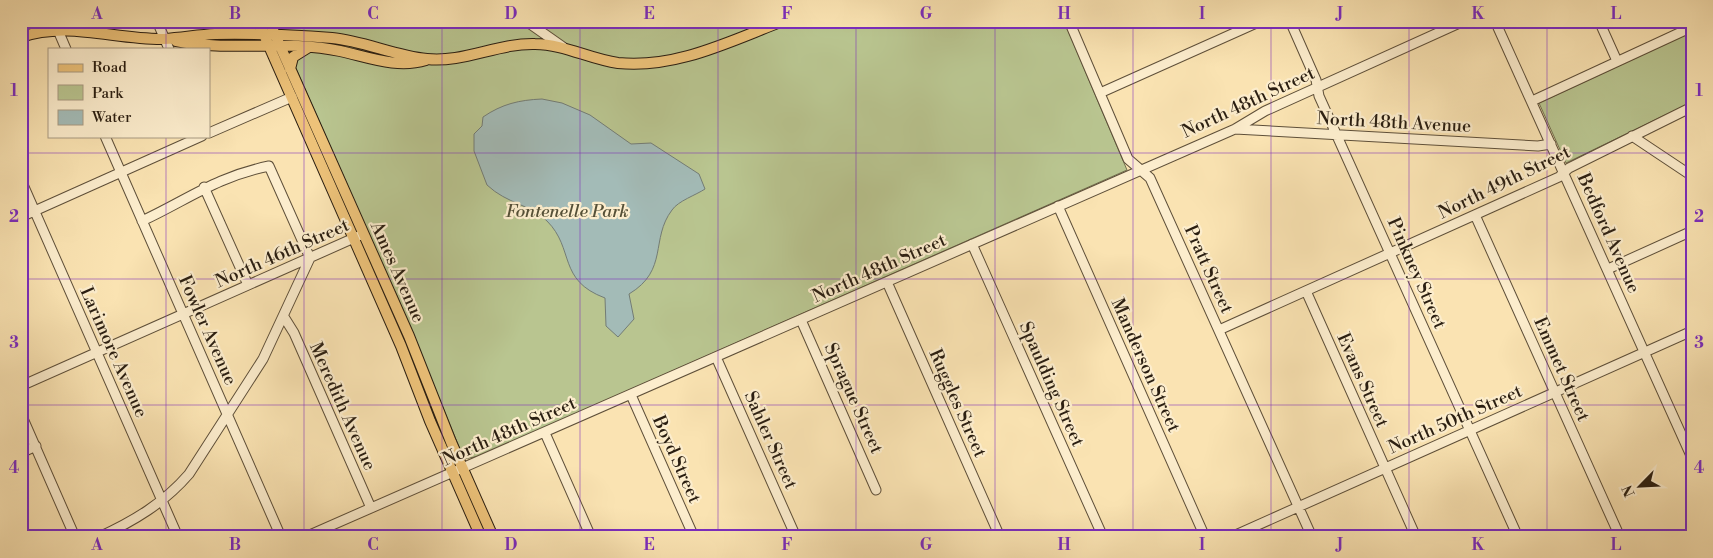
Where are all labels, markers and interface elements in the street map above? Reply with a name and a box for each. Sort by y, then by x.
text: A [90,4,103,24]
text: B [229,4,241,24]
text: C [367,4,379,24]
text: D [505,4,518,24]
text: E [643,4,655,24]
text: F [781,4,793,24]
text: G [920,4,933,24]
text: H [1057,4,1071,24]
text: I [1199,4,1205,24]
text: J [1335,4,1343,24]
text: K [1472,4,1486,24]
text: L [1611,4,1622,24]
legend [48,48,210,138]
text: Road [92,58,127,77]
street label: North 48th Street [1178,61,1319,143]
text: 1 [10,81,18,101]
text: 1 [1695,81,1703,101]
text: Park [92,84,124,103]
street label: North 48th Avenue [1316,107,1472,138]
text: Water [91,108,132,127]
street label: North 49th Street [1434,140,1575,224]
street label: Bedford Avenue [1571,169,1645,297]
park label: Fontenelle Park [505,200,629,223]
text: 2 [9,207,19,227]
text: 2 [1694,207,1704,227]
street label: North 46th Street [212,213,353,293]
street label: Pinkney Street [1382,214,1452,333]
street label: Ames Avenue [365,217,430,326]
street label: Pratt Street [1179,221,1239,318]
street label: North 48th Street [809,228,950,308]
street label: Fowler Avenue [173,272,242,389]
street label: Larimore Avenue [74,283,153,421]
street label: Manderson Street [1106,295,1186,436]
street label: Emmet Street [1528,313,1595,426]
street label: Spaulding Street [1014,318,1090,451]
street label: Evans Street [1331,329,1394,432]
text: 3 [9,333,19,353]
text: 3 [1694,333,1704,353]
street label: Meredith Avenue [304,338,381,474]
street label: Sprague Street [819,339,888,458]
street label: Ruggles Street [923,345,992,462]
street label: North 50th Street [1385,379,1526,459]
street label: Sahler Street [739,388,803,493]
street label: North 48th Street [439,391,580,471]
street label: Boyd Street [647,411,706,507]
text: 4 [9,458,20,478]
text: 4 [1694,458,1705,478]
north arrow [1616,460,1666,510]
text: N [1619,482,1640,500]
text: A [90,535,103,555]
text: B [229,535,241,555]
text: C [367,535,379,555]
text: D [505,535,518,555]
text: E [643,535,655,555]
text: F [781,535,793,555]
text: G [920,535,933,555]
text: H [1057,535,1071,555]
text: I [1199,535,1205,555]
text: J [1335,535,1343,555]
text: K [1472,535,1486,555]
text: L [1611,535,1622,555]

